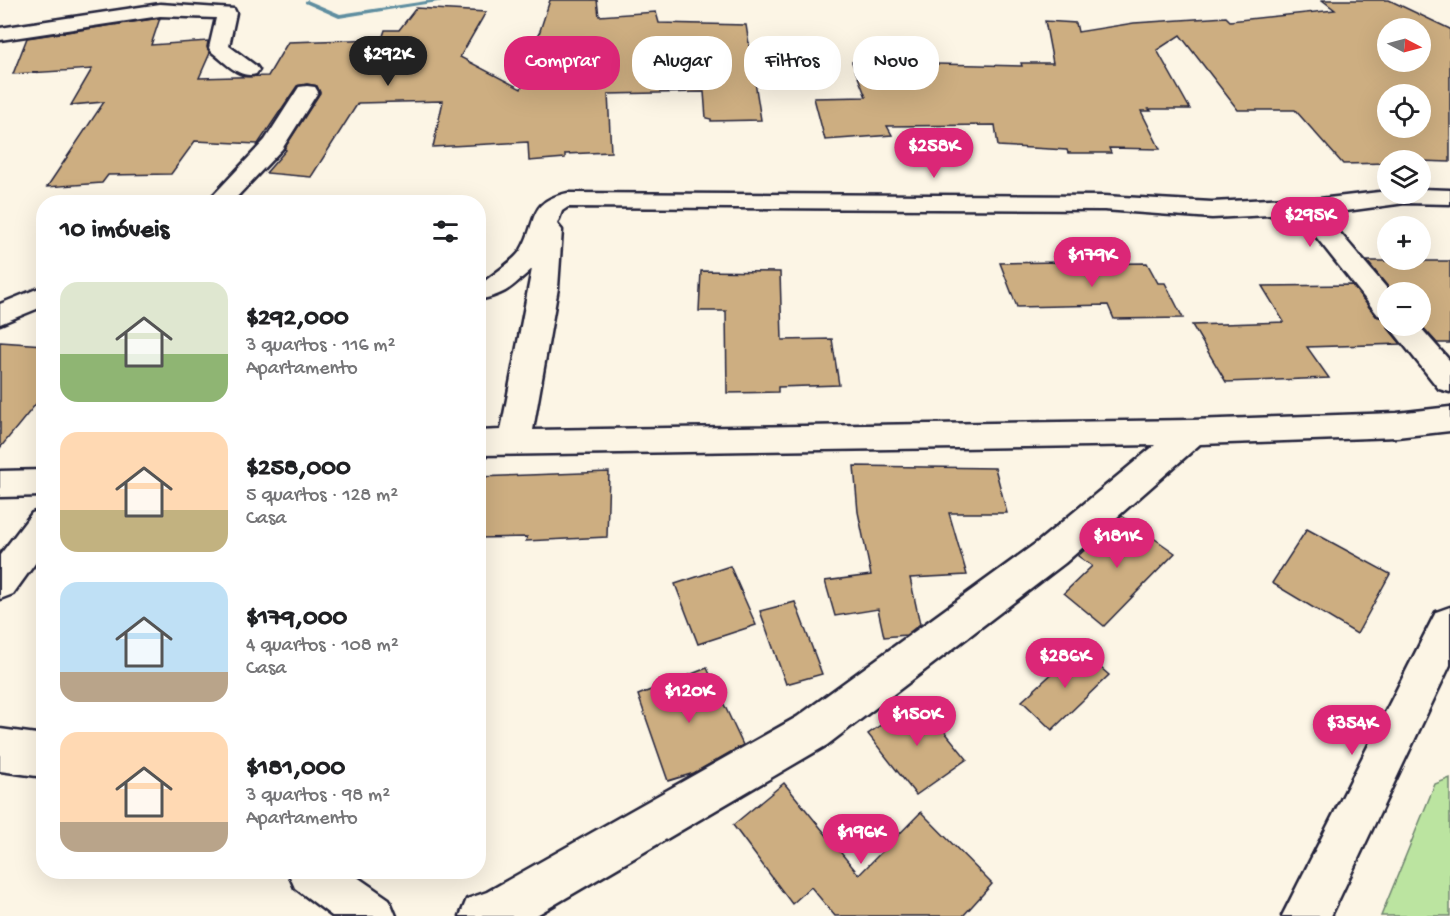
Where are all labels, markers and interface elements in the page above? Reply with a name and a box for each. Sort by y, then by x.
north arrow [1377,18,1431,72]
map controls [1377,18,1431,336]
pin: $292K [346,36,430,87]
chip: Comprar [504,36,620,90]
chip: Alugar [632,36,732,90]
chip: Filtros [744,36,841,90]
chip: Novo [853,36,939,90]
text: $292K [363,44,413,67]
button: locate [1377,84,1431,138]
pin: $258K [892,128,976,179]
text: $258K [908,136,960,159]
button: layers [1377,150,1431,204]
pin: $295K [1268,197,1352,248]
text: $295K [1285,205,1335,228]
icon: filters [429,215,462,248]
text: 10 imóveis [60,216,169,247]
button: + [1377,216,1431,270]
pin: $179K [1050,237,1134,288]
text: $179K [1068,245,1116,268]
button: − [1377,282,1431,336]
text: $292,000 [246,304,349,335]
icon: home [108,306,180,378]
text: 3 quartos · 116 m² [246,335,395,358]
text: Apartamento [246,358,358,381]
text: $258,000 [246,454,351,485]
icon: home [108,456,180,528]
text: 5 quartos · 128 m² [246,485,398,508]
text: Casa [246,508,286,531]
pin: $181K [1075,518,1159,569]
text: $181K [1093,526,1141,549]
text: $179,000 [246,604,347,635]
icon: home [108,606,180,678]
text: 4 quartos · 108 m² [246,635,399,658]
pin: $286K [1023,638,1107,689]
text: $286K [1040,646,1090,669]
text: Casa [246,658,286,681]
pin: $120K [647,673,731,724]
text: $120K [664,681,714,704]
pin: $150K [875,696,959,747]
text: $150K [892,704,942,727]
pin: $354K [1310,705,1394,756]
text: $354K [1327,713,1377,736]
text: $181,000 [246,754,345,785]
icon: home [108,756,180,828]
text: 3 quartos · 98 m² [246,785,390,808]
text: Apartamento [246,808,358,831]
pin: $196K [819,814,903,865]
text: $196K [837,822,885,845]

